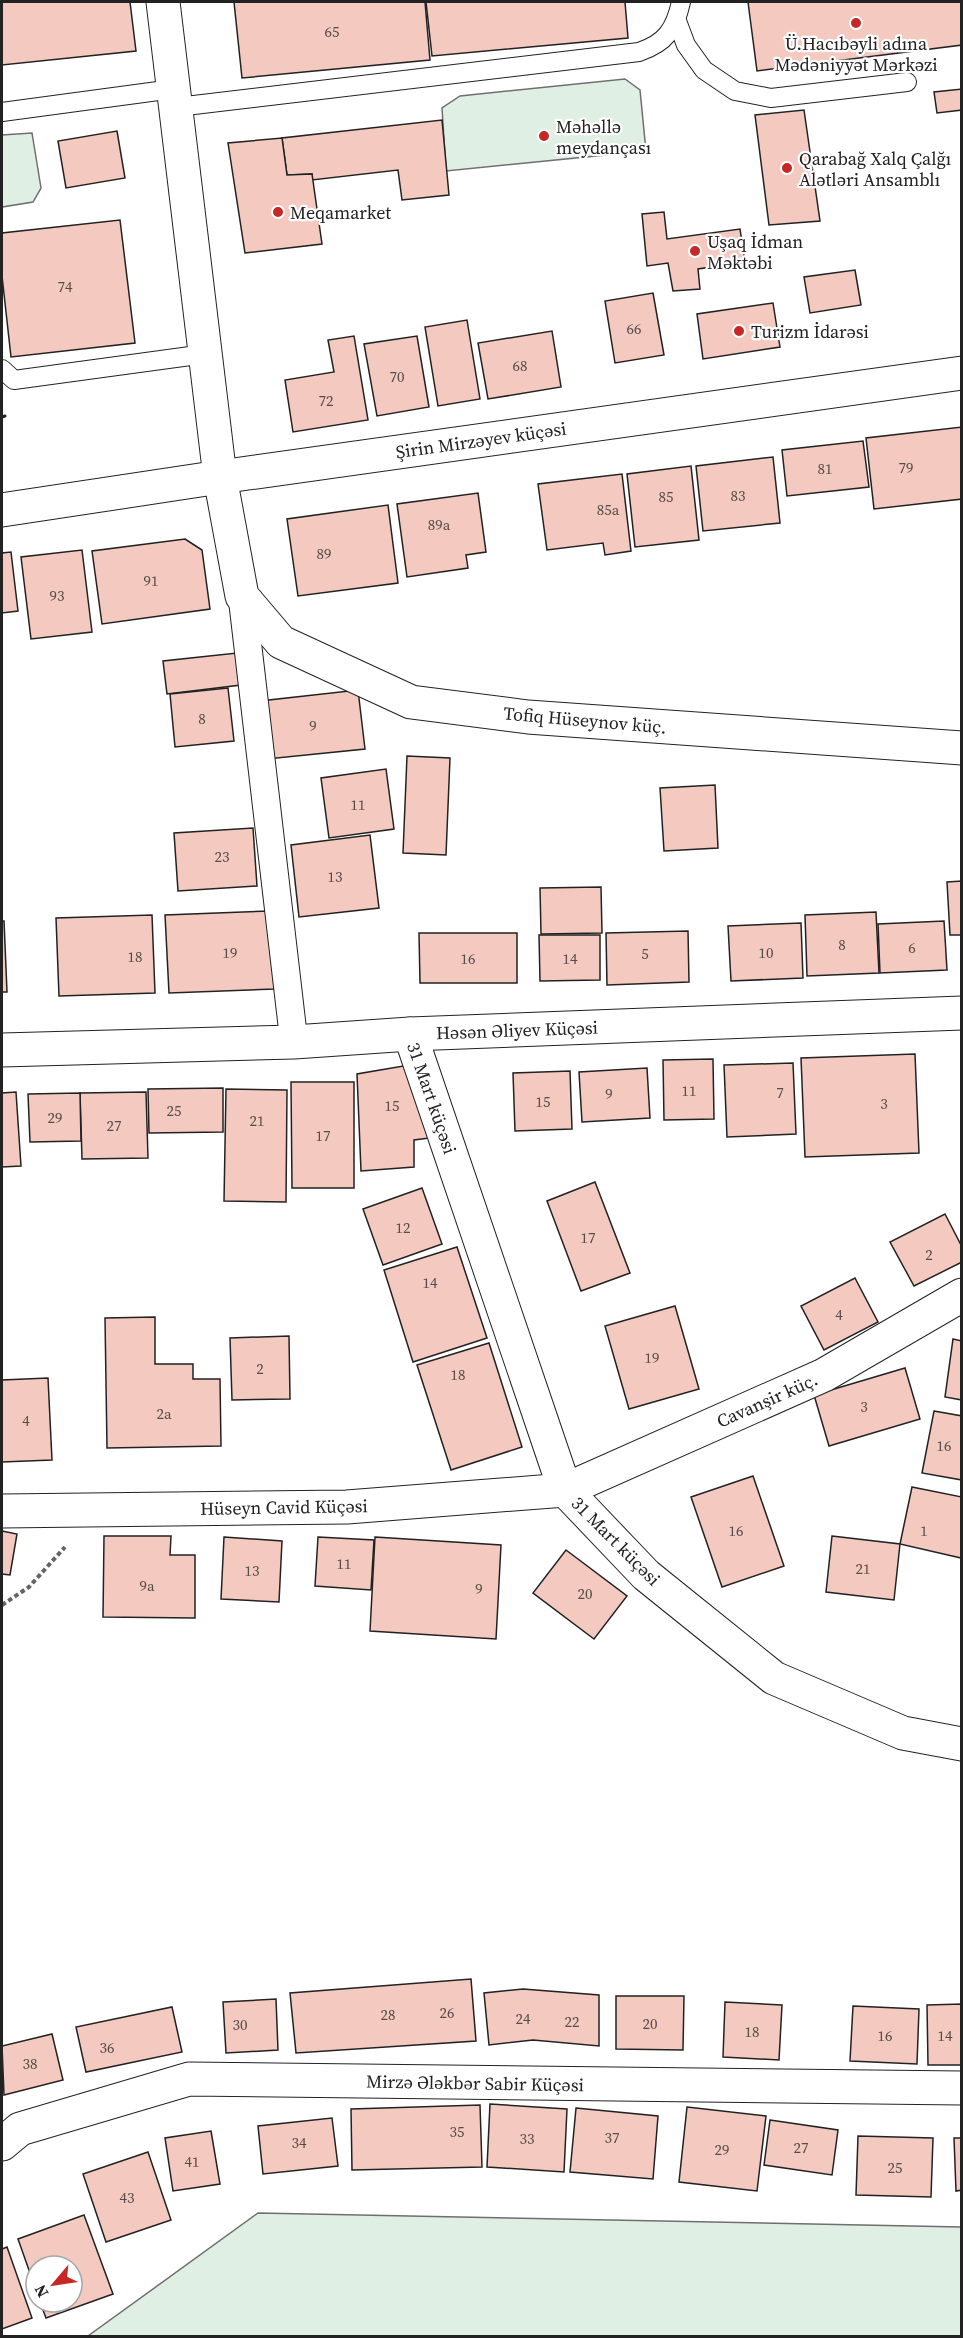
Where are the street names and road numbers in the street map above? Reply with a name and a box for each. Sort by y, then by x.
street label: Şirin Mirzəyev küçəsi [394,416,568,464]
street label: Tofiq Hüseynov küç. [503,700,667,740]
street label: Həsən Əliyev Küçəsi [436,1015,598,1045]
street label: 31 Mart küçəsi [401,1039,463,1157]
street label: Cavanşir küç. [712,1367,822,1433]
street label: 31 Mart küçəsi [566,1491,666,1591]
street label: Hüseyn Cavid Küçəsi [200,1493,368,1521]
street label: Mirzə Ələkbər Sabir Küçəsi [366,2069,584,2097]

